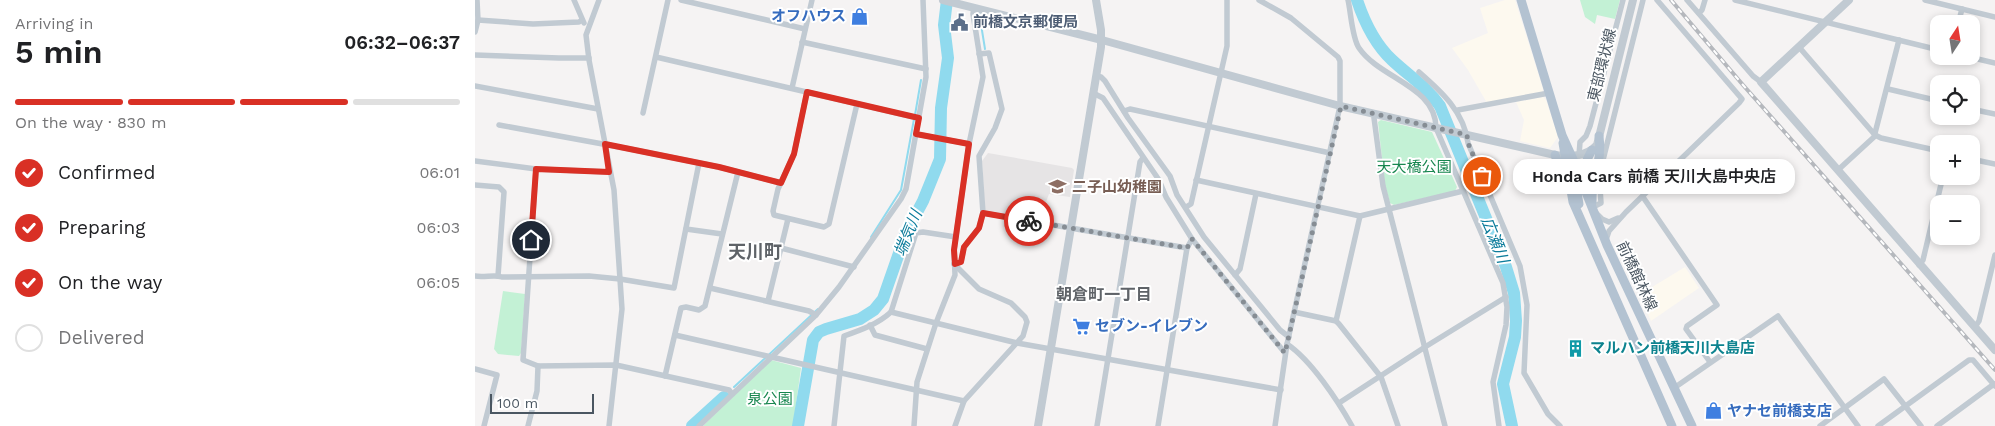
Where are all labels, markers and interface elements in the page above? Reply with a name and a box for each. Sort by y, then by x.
shop icon: オフハウス [850,6,870,26]
place label: オフハウス [771,7,846,25]
public building icon: 前橋文京郵便局 [949,12,969,32]
place label: 前橋文京郵便局 [973,13,1078,31]
text: Arriving in [15,14,93,33]
north arrow [1930,15,1980,65]
map controls [1930,15,1980,245]
street label: 東部環状線 [1584,26,1620,104]
text: 06:32–06:37 [344,31,460,54]
text: 5 min [15,33,103,71]
button: locate [1930,75,1980,125]
text: On the way · 830 m [15,113,167,132]
button: + [1930,135,1980,185]
pin [1461,155,1503,197]
park label: 天大橋公園 [1376,158,1452,176]
callout: Honda Cars 前橋 天川大島中央店 [1512,158,1795,194]
icon: check [15,159,43,187]
text: Confirmed [58,161,155,184]
icon: bag [1468,162,1496,190]
text: 06:01 [419,163,460,182]
text: Honda Cars 前橋 天川大島中央店 [1532,167,1776,186]
school or university icon: 二子山幼稚園 [1048,177,1068,197]
place label: 二子山幼稚園 [1072,178,1162,196]
button: − [1930,195,1980,245]
courier [1004,196,1054,246]
water label: 端気川 [890,205,927,259]
icon: bike [1015,207,1043,235]
icon: check [15,214,43,242]
water label: 広瀬川 [1477,214,1514,268]
text: Preparing [58,216,145,239]
text: 06:03 [417,218,460,237]
pin [510,219,552,261]
icon: home [517,226,545,254]
street label: 前橋館林線 [1613,238,1661,314]
district label: 天川町 [728,241,782,262]
icon: check [15,269,43,297]
text: On the way [58,271,162,294]
text: 06:05 [416,273,460,292]
district label: 朝倉町一丁目 [1056,285,1152,304]
supermarket icon: セブン-イレブン [1071,316,1091,336]
place label: セブン-イレブン [1095,317,1208,335]
text: Delivered [58,326,145,349]
building icon: マルハン前橋天川大島店 [1566,338,1586,358]
place label: マルハン前橋天川大島店 [1590,339,1755,357]
park label: 泉公園 [747,390,793,408]
scale bar [490,391,594,414]
text: 100 m [497,395,538,411]
shop icon: ヤナセ前橋支店 [1703,401,1723,421]
place label: ヤナセ前橋支店 [1727,402,1832,420]

